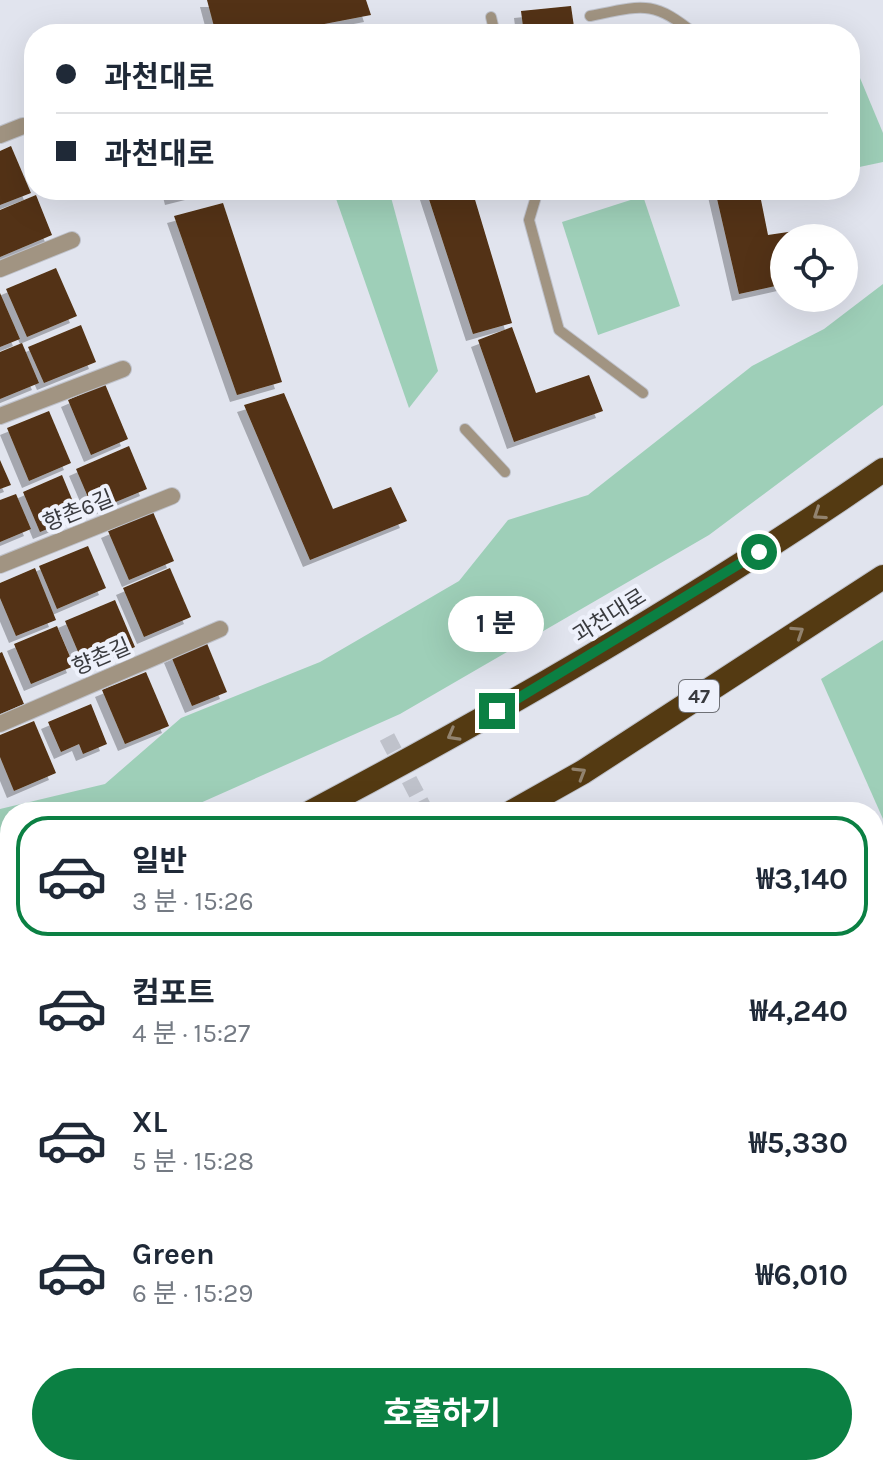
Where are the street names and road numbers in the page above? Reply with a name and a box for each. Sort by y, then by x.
street label: 향촌6길 [40,485,117,537]
street label: 과천대로 [568,583,651,648]
street label: 향촌길 [68,633,134,681]
road number: 47 [679,680,719,712]

